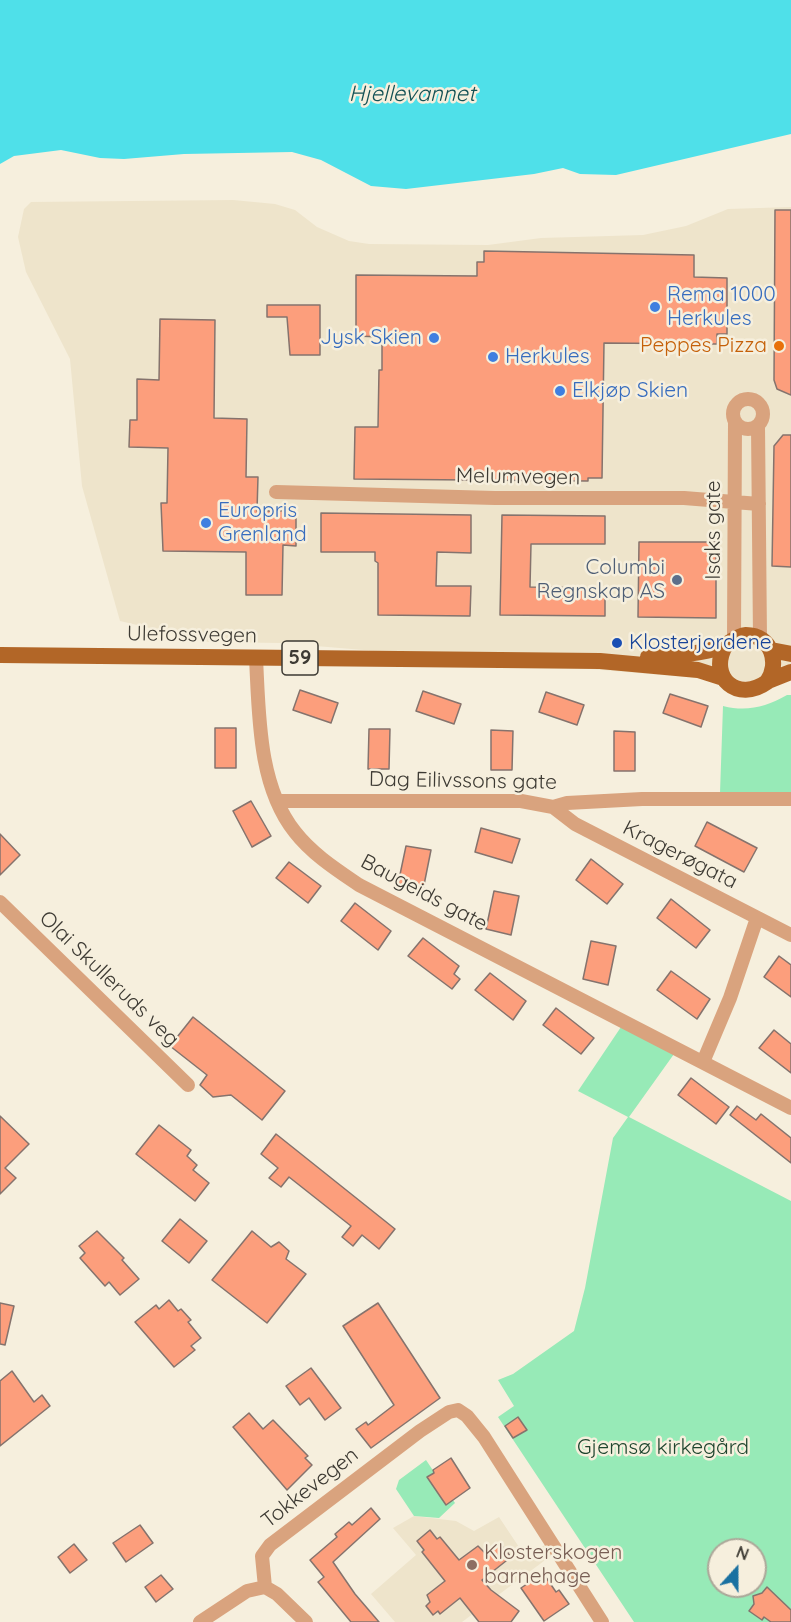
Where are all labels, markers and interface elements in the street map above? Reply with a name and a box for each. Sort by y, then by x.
water label: Hjellevannet [349,81,475,107]
place label: Rema 1000 Herkules [667,282,776,332]
marker: Rema 1000 Herkules [648,300,662,314]
place label: Jysk Skien [320,325,422,351]
marker: Jysk Skien [427,331,441,345]
place label: Peppes Pizza [640,333,767,359]
marker: Peppes Pizza [772,339,786,353]
place label: Herkules [505,344,589,370]
marker: Herkules [486,350,500,364]
place label: Elkjøp Skien [572,378,688,404]
marker: Elkjøp Skien [553,384,567,398]
street label: Melumvegen [456,463,580,491]
street label: Isaks gate [701,480,727,580]
place label: Europris Grenland [218,498,307,548]
marker: Europris Grenland [199,516,213,530]
place label: Columbi Regnskap AS [536,555,665,605]
marker: Columbi Regnskap AS [670,573,684,587]
street label: Ulefossvegen [127,621,257,649]
place label: Klosterjordene [629,630,772,656]
marker: Klosterjordene [610,636,624,650]
road number: 59 [282,641,318,675]
street label: Dag Eilivssons gate [369,767,557,795]
street label: Kragerøgata [618,815,742,895]
street label: Baugeids gate [356,849,492,937]
street label: Olai Skulleruds veg [34,906,184,1052]
park label: Gjemsø kirkegård [577,1435,749,1461]
street label: Tokkevegen [257,1442,363,1534]
north arrow [707,1538,767,1598]
place label: Klosterskogen barnehage [484,1540,622,1590]
text: N [734,1542,752,1565]
marker: Klosterskogen barnehage [465,1558,479,1572]

